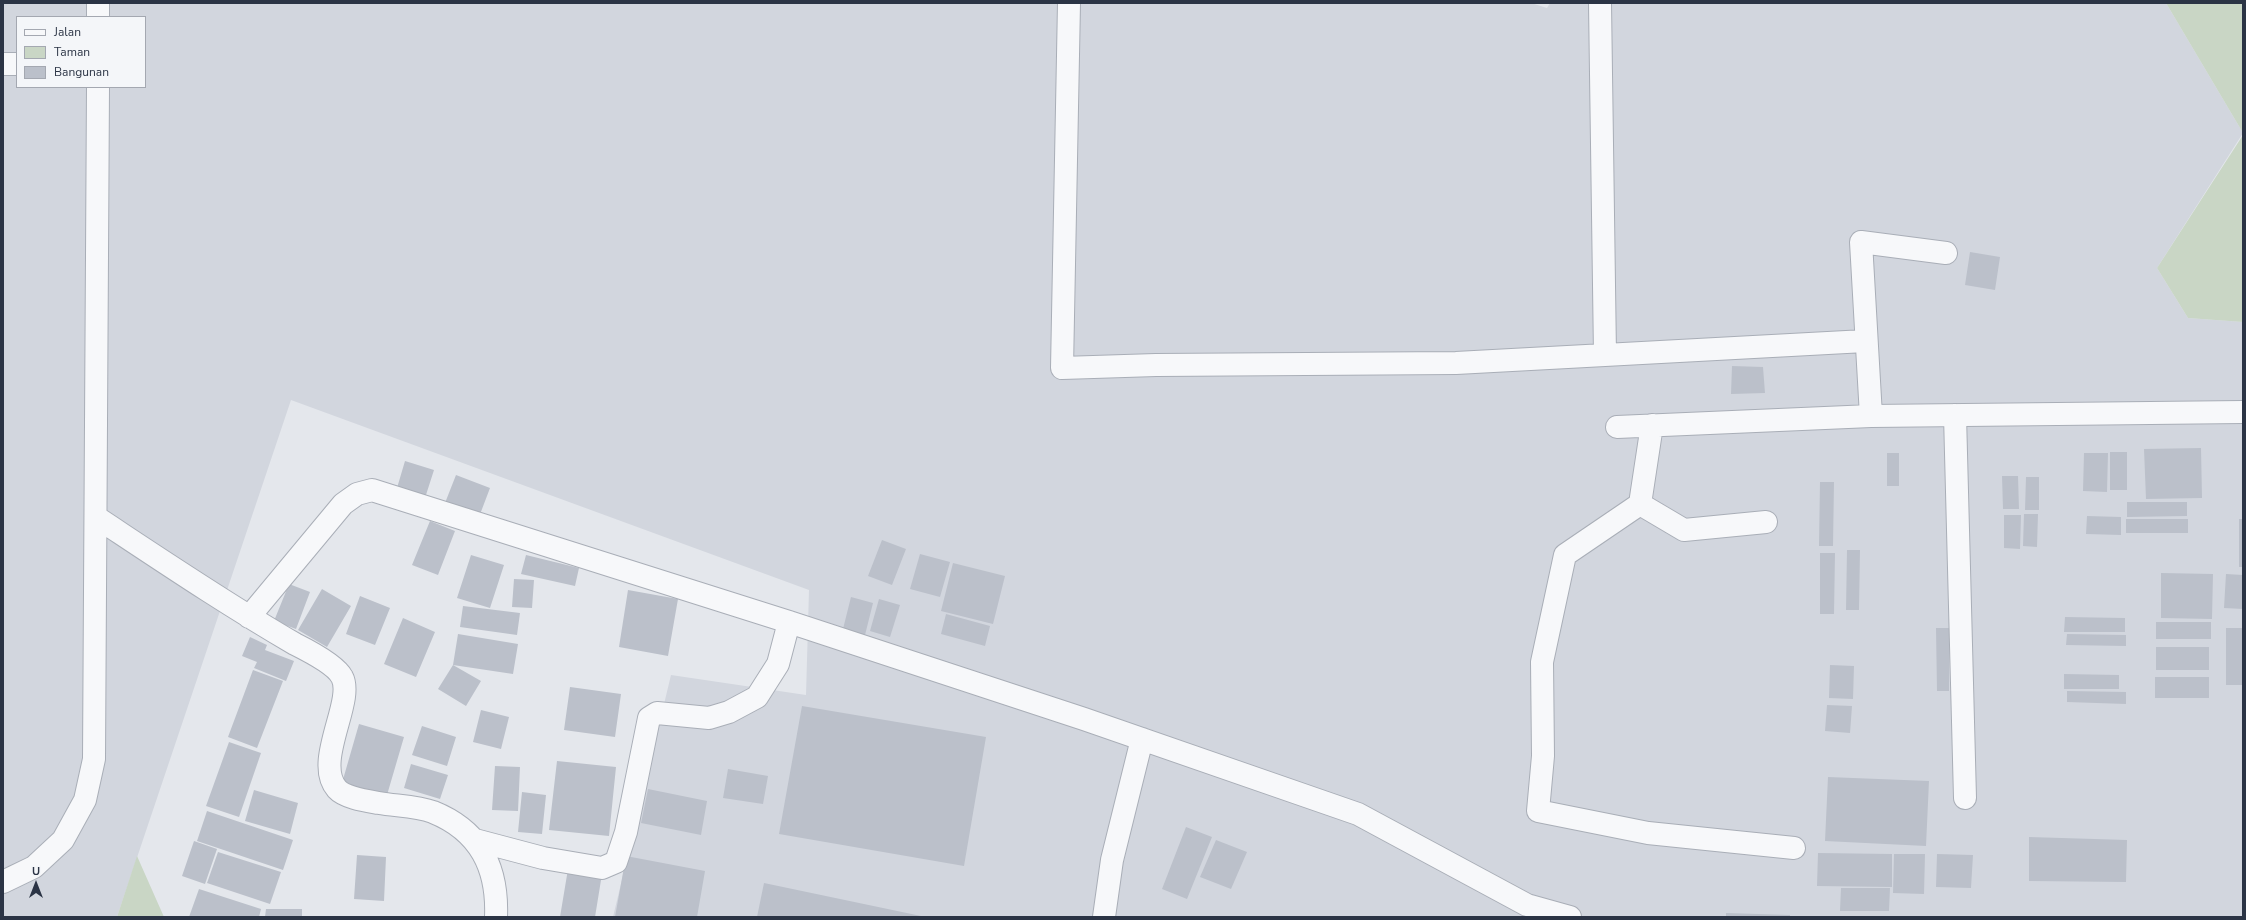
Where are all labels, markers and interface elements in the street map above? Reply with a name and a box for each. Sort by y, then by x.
legend [16,16,146,88]
text: Jalan [54,24,81,40]
text: Taman [54,44,90,60]
text: Bangunan [54,64,109,80]
north arrow [16,864,56,904]
text: U [32,864,40,879]

